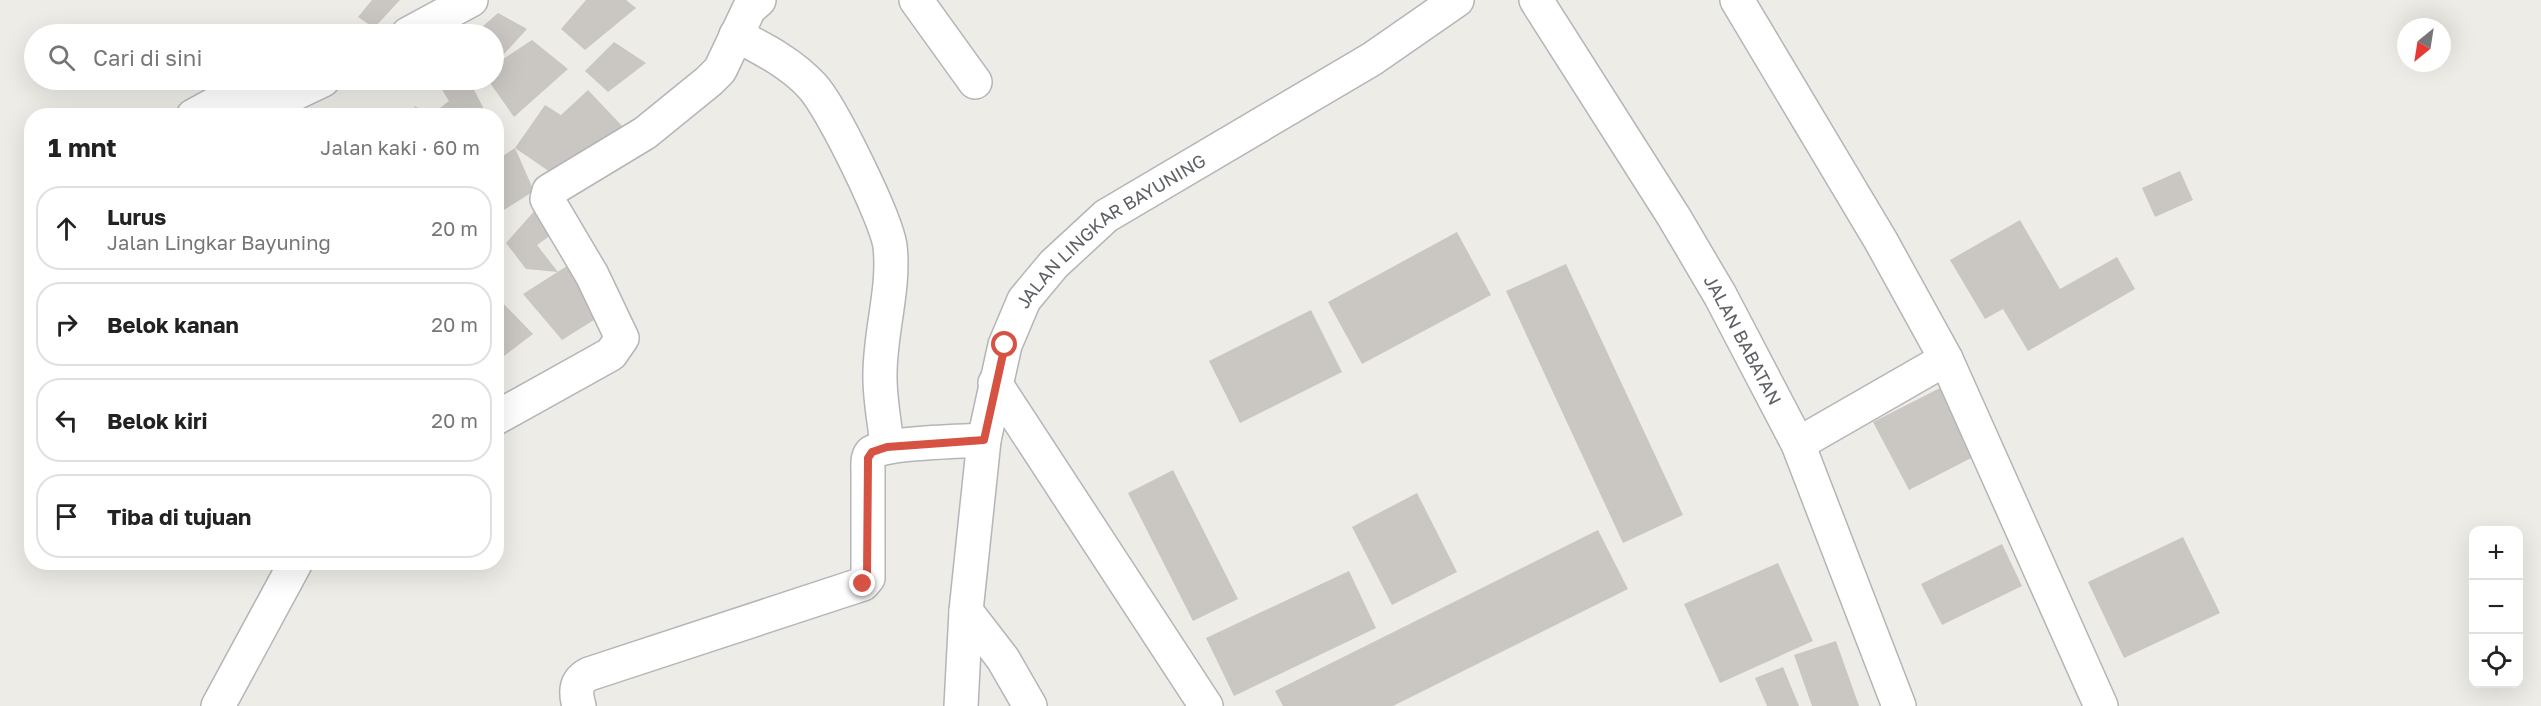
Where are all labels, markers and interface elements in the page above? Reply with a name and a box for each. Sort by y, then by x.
north arrow [2397,18,2451,72]
search box [24,24,504,90]
icon: search [45,41,78,74]
text: Cari di sini [93,44,202,71]
text: 1 mnt [48,132,117,163]
text: Jalan kaki · 60 m [320,135,480,159]
street label: JALAN LINGKAR BAYUNING [1011,149,1209,311]
text: Lurus [107,203,166,230]
icon: ahead [50,212,83,245]
text: 20 m [431,216,478,240]
text: Jalan Lingkar Bayuning [107,230,331,254]
street label: JALAN BABATAN [1699,271,1786,409]
icon: right [50,308,83,341]
text: Belok kanan [107,311,239,338]
text: 20 m [431,312,478,336]
route start [991,331,1017,357]
icon: left [50,404,83,437]
text: Belok kiri [107,407,208,434]
text: 20 m [431,408,478,432]
icon: arrive [50,500,83,533]
text: Tiba di tujuan [107,503,251,530]
map controls [2469,526,2523,688]
button: + [2469,526,2523,580]
route end [849,570,875,596]
button: − [2469,580,2523,634]
button: locate [2469,634,2523,688]

